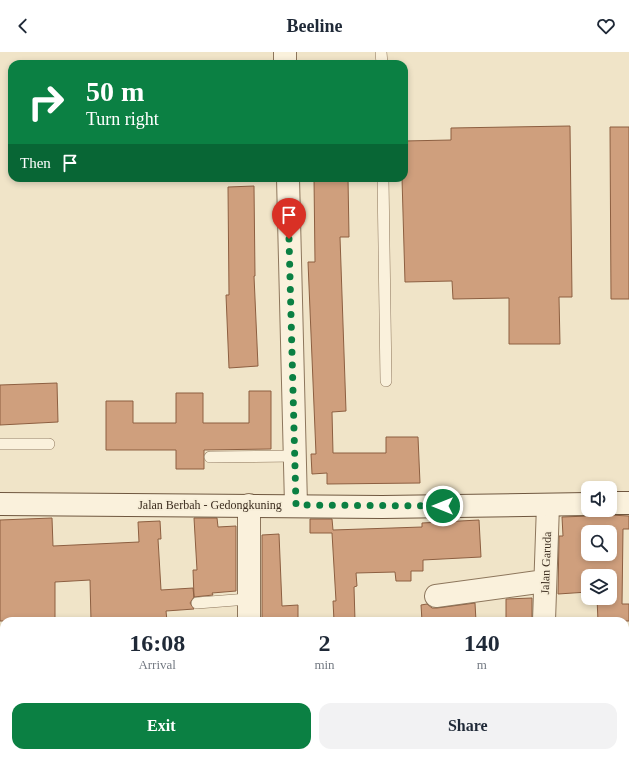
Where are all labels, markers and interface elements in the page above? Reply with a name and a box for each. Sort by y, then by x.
icon: back [12,15,34,37]
icon: heart [595,15,617,37]
text: Beeline [287,16,343,36]
icon: right [20,76,72,128]
text: 50 m [86,76,144,107]
text: Turn right [86,109,159,129]
icon: arrive [59,152,81,174]
text: Then [20,155,51,171]
pin [272,198,306,239]
icon: arrive [278,204,300,226]
map controls [581,481,617,605]
button: sound [581,481,617,517]
position arrow [422,485,464,527]
street label: Jalan Berbah - Gedongkuning [138,498,282,512]
button: search [581,525,617,561]
street label: Jalan Garuda [538,531,554,595]
button: layers [581,569,617,605]
text: 16:08 [129,630,185,656]
text: 2 [318,630,330,656]
text: 140 [464,630,500,656]
text: Arrival [138,657,176,672]
text: min [314,657,335,672]
text: m [477,657,487,672]
button: Exit [12,703,311,749]
button: Share [319,703,617,749]

